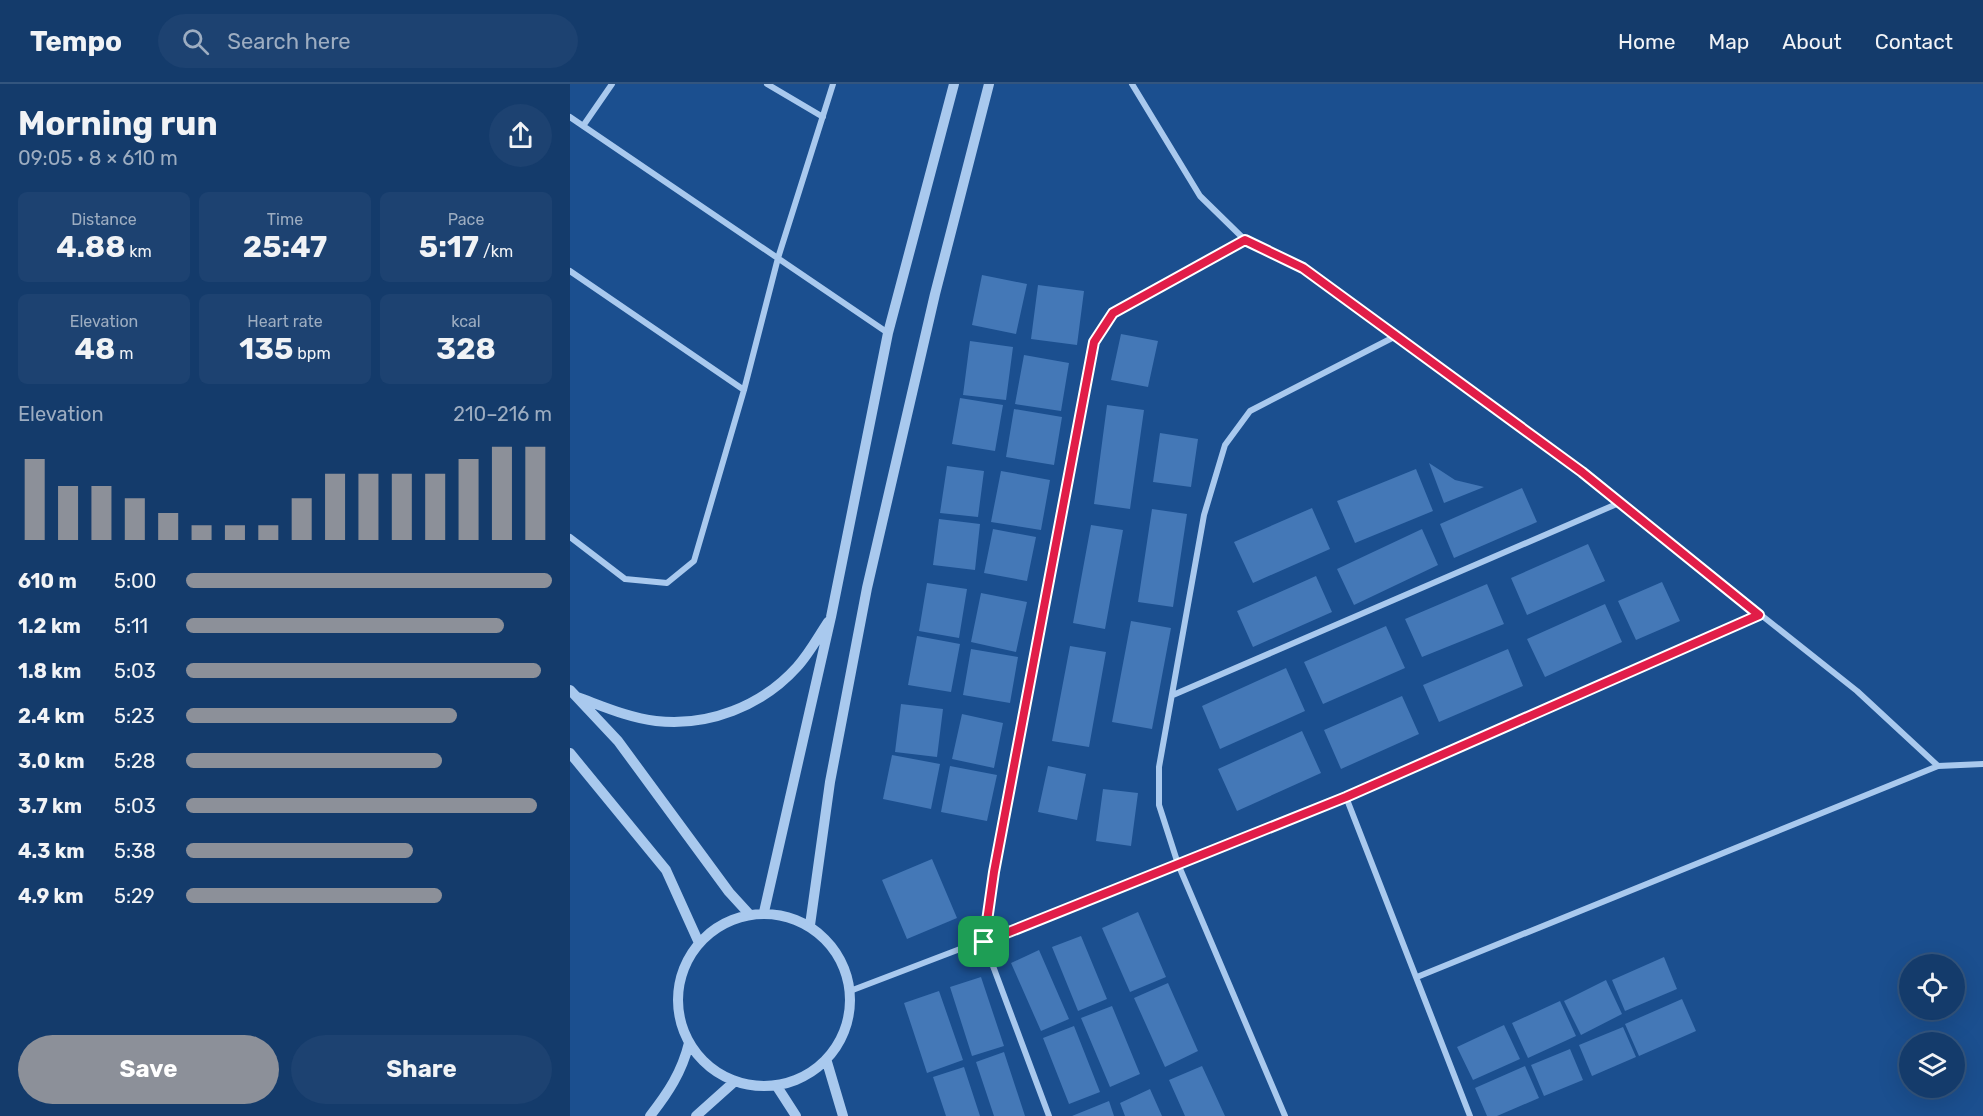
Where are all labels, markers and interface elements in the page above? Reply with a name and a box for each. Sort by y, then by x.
search box [158,14,578,68]
text: Tempo [30,25,122,58]
icon: search [179,25,212,58]
text: Search here [227,28,351,55]
text: Home [1618,29,1675,54]
text: Map [1708,29,1749,54]
text: About [1782,29,1842,54]
text: Contact [1875,29,1953,54]
text: Morning run [18,104,218,143]
button: share [489,104,552,167]
text: 09:05 · 8 × 610 m [18,146,178,170]
text: Distance [71,210,137,229]
text: Time [267,210,303,229]
text: Pace [448,210,484,229]
text: 4.88 [56,229,125,265]
text: 25:47 [243,229,327,265]
text: 5:17 [419,229,479,265]
text: km [125,242,152,261]
text: /km [479,242,513,261]
text: Elevation [70,312,138,331]
text: Heart rate [247,312,323,331]
text: kcal [451,312,481,331]
text: 48 [75,331,115,367]
text: 135 [239,331,293,367]
text: 328 [436,331,496,367]
text: m [115,344,133,363]
text: bpm [293,344,331,363]
text: Elevation [18,402,104,426]
text: 210–216 m [453,402,552,426]
text: 610 m [18,569,77,593]
text: 5:00 [114,569,156,593]
text: 1.2 km [18,614,81,638]
text: 5:11 [114,614,148,638]
text: 1.8 km [18,659,81,683]
text: 5:03 [114,659,156,683]
text: 2.4 km [18,704,84,728]
text: 5:23 [114,704,155,728]
text: 3.0 km [18,749,85,773]
text: 5:28 [114,749,155,773]
text: 3.7 km [18,794,82,818]
text: 5:03 [114,794,156,818]
text: 4.3 km [18,839,85,863]
text: 5:38 [114,839,156,863]
text: 4.9 km [18,884,84,908]
text: 5:29 [114,884,155,908]
pin [958,916,1009,967]
icon: arrive [967,925,1000,958]
map controls [1899,954,1965,1098]
button: locate [1899,954,1965,1020]
button: layers [1899,1032,1965,1098]
button: Save [18,1035,279,1104]
button: Share [291,1035,552,1104]

